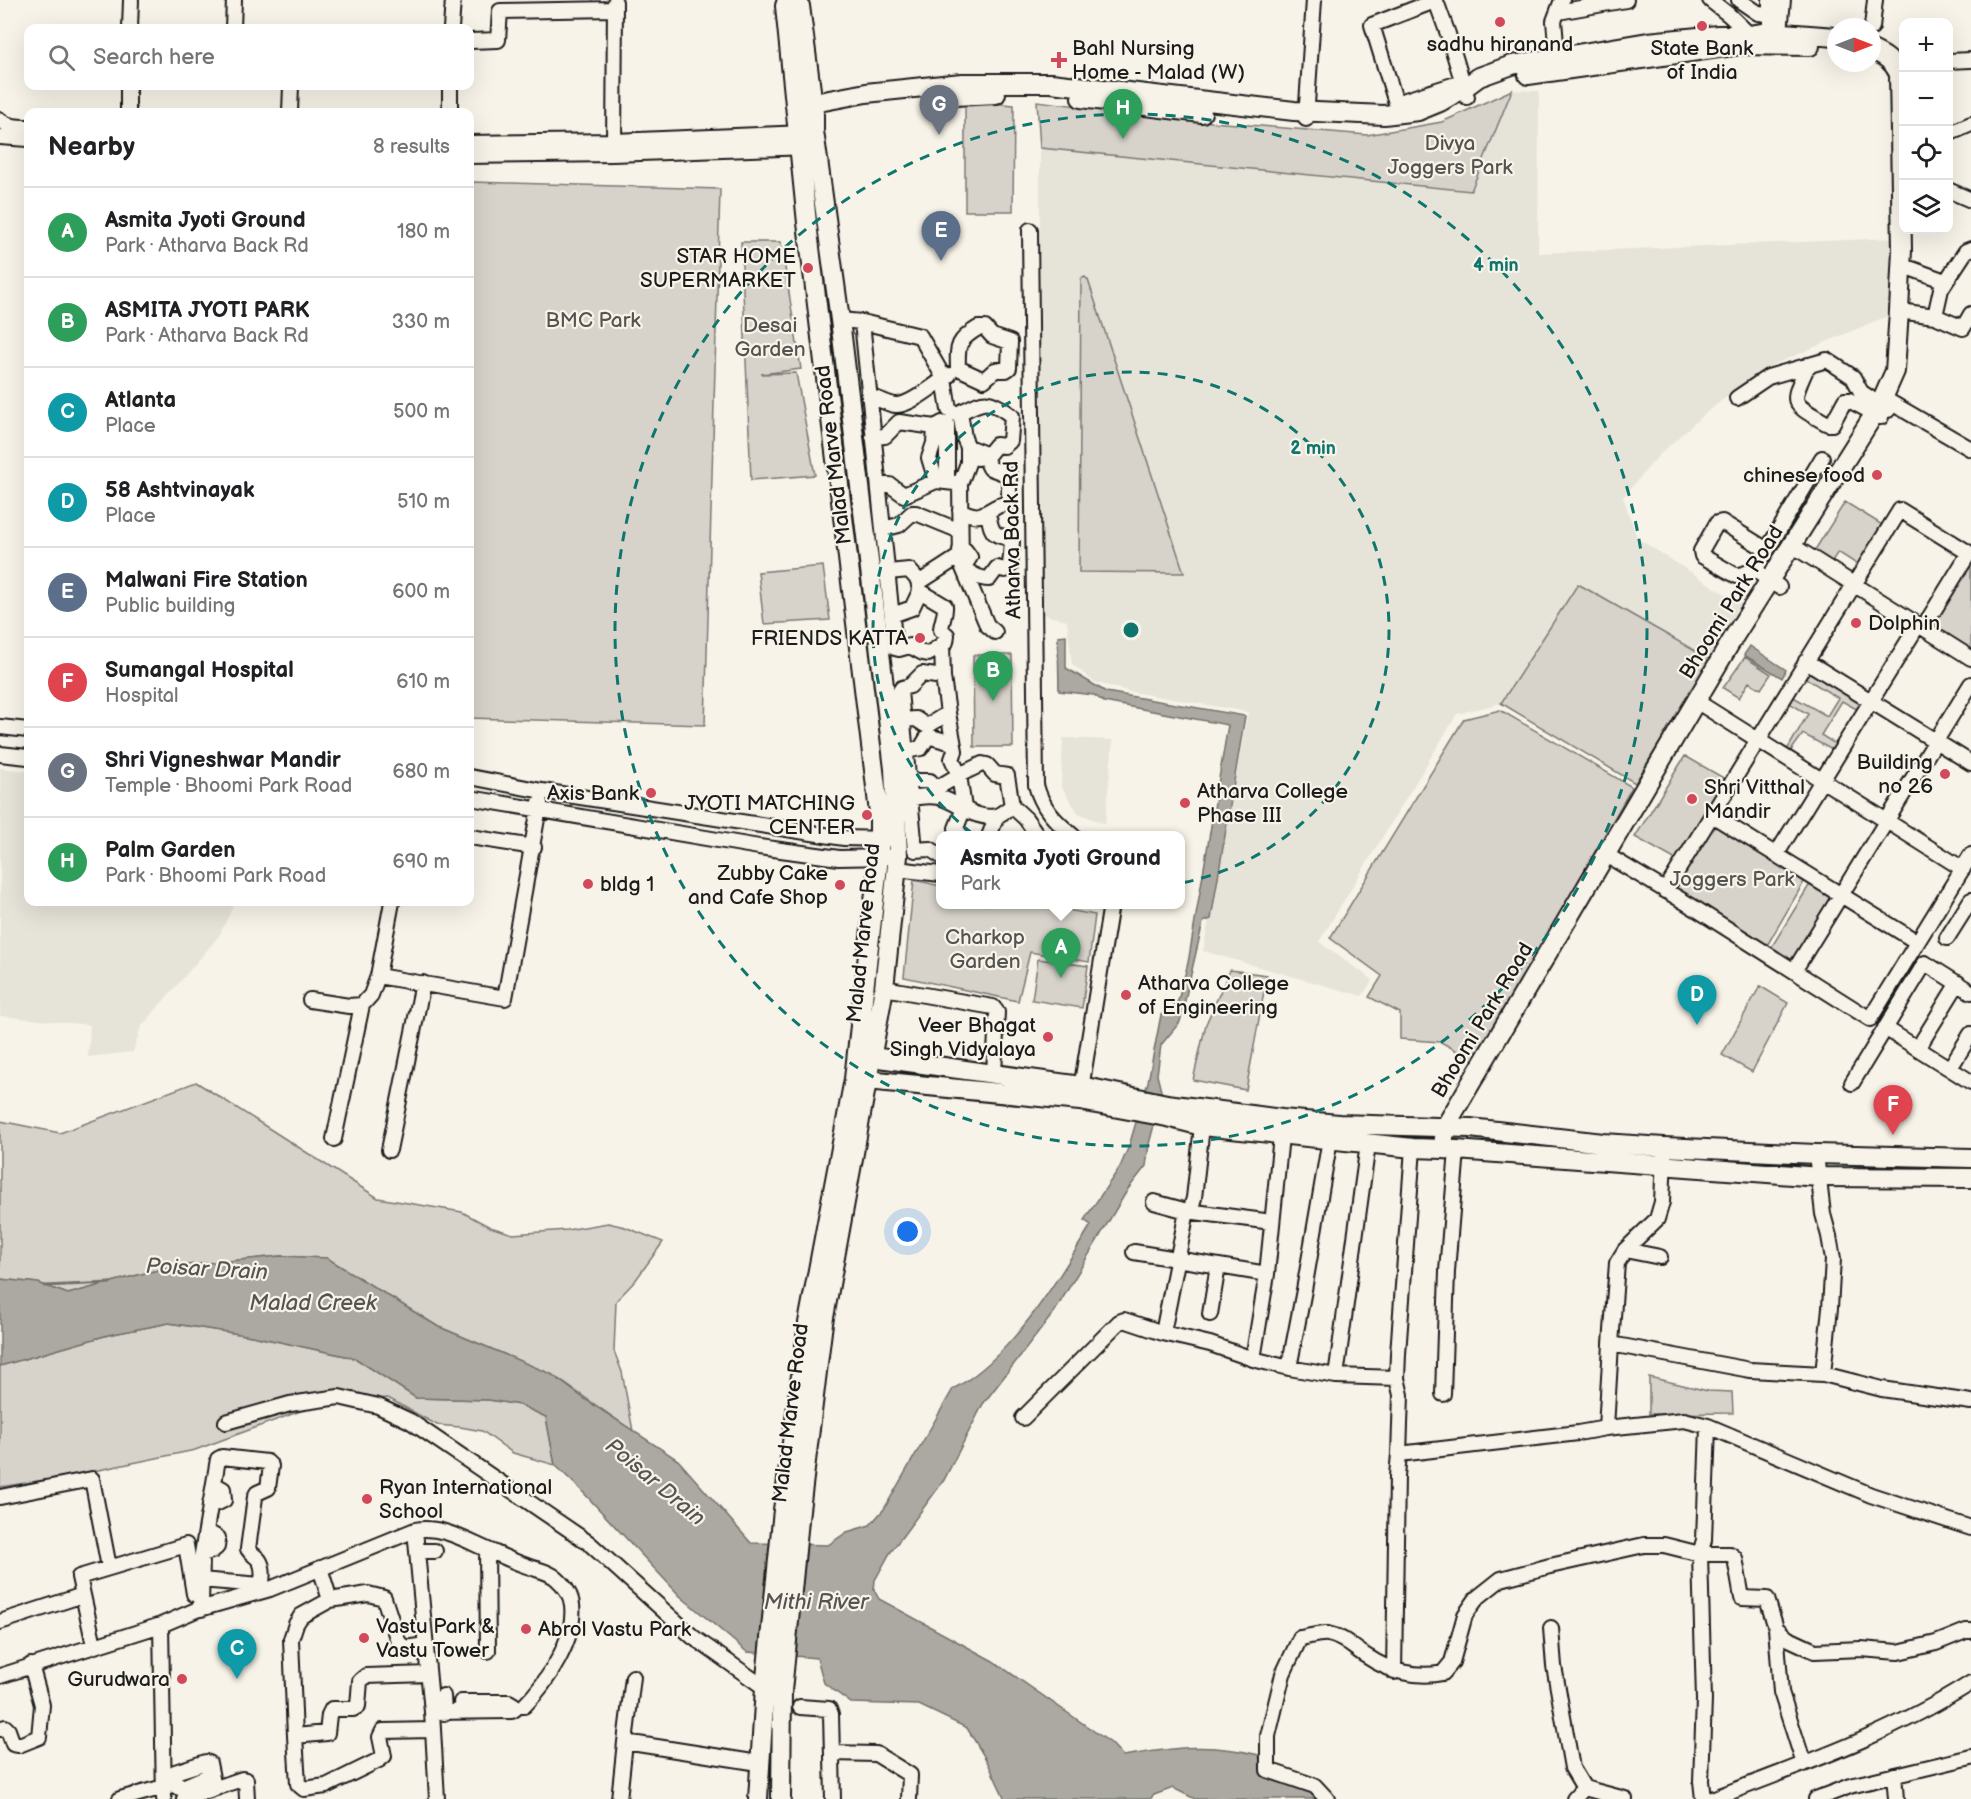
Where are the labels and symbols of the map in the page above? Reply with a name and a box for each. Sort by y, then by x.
marker: sadhu hiranand [1493,15,1507,29]
north arrow [1827,18,1881,72]
marker: State Bank of India [1695,19,1709,33]
place label: sadhu hiranand [1427,32,1573,57]
place label: Bahl Nursing Home - Malad (W) [1072,36,1245,85]
place label: State Bank of India [1651,36,1754,85]
marker: Bahl Nursing Home - Malad (W) [1050,51,1068,69]
pin: G [920,86,958,135]
pin: H [1104,90,1142,139]
park label: Divya Joggers Park [1387,131,1513,180]
pin: E [922,212,960,261]
place label: STAR HOME SUPERMARKET [640,244,796,293]
text: 4 min [1473,255,1519,276]
marker: STAR HOME SUPERMARKET [801,261,815,275]
park label: BMC Park [545,308,641,333]
park label: Desai Garden [734,313,806,362]
street label: Malad Marve Road [810,364,857,546]
text: 2 min [1290,438,1336,459]
street label: Atharva Back Rd [999,461,1026,619]
place label: chinese food [1743,463,1865,488]
marker: chinese food [1870,468,1884,482]
street label: Bhoomi Park Road [1674,521,1789,684]
place label: Dolphin [1868,611,1940,636]
marker: Dolphin [1849,616,1863,630]
centre of rings [1121,620,1141,640]
place label: FRIENDS KATTA [751,626,908,651]
marker: FRIENDS KATTA [913,631,927,645]
pin: B [974,652,1012,701]
place label: Building no 26 [1857,750,1933,799]
marker: Building no 26 [1938,767,1952,781]
place label: Shri Vitthal Mandir [1704,775,1805,824]
place label: Atharva College Phase III [1197,779,1348,828]
place label: Axis Bank [547,781,640,806]
marker: Axis Bank [644,786,658,800]
place label: JYOTI MATCHING CENTER [684,791,855,840]
marker: Shri Vitthal Mandir [1685,792,1699,806]
marker: Atharva College Phase III [1178,796,1192,810]
marker: JYOTI MATCHING CENTER [860,808,874,822]
street label: Malad Marve Road [842,842,885,1024]
place label: Zubby Cake and Cafe Shop [688,861,828,910]
park label: Joggers Park [1669,867,1795,892]
place label: bldg 1 [600,872,654,897]
marker: bldg 1 [581,877,595,891]
marker: Zubby Cake and Cafe Shop [833,878,847,892]
park label: Charkop Garden [945,925,1025,974]
pin: A [1042,928,1080,978]
street label: Bhoomi Park Road [1426,938,1539,1102]
place label: Atharva College of Engineering [1138,971,1289,1020]
pin: D [1678,976,1716,1025]
marker: Atharva College of Engineering [1119,988,1133,1002]
place label: Veer Bhagat Singh Vidyalaya [890,1013,1037,1062]
marker: Veer Bhagat Singh Vidyalaya [1041,1030,1055,1044]
pin: F [1874,1086,1912,1135]
your location [893,1217,922,1246]
water label: Poisar Drain [145,1253,269,1286]
water label: Malad Creek [249,1290,378,1317]
street label: Malad Marve Road [767,1322,814,1504]
water label: Poisar Drain [600,1433,710,1532]
place label: Ryan International School [379,1475,552,1524]
marker: Ryan International School [360,1492,374,1506]
water label: Mithi River [764,1589,870,1616]
place label: Vastu Park & Vastu Tower [376,1614,495,1663]
place label: Abrol Vastu Park [538,1617,692,1642]
marker: Abrol Vastu Park [519,1622,533,1636]
pin: C [218,1630,256,1679]
marker: Vastu Park & Vastu Tower [357,1631,371,1645]
place label: Gurudwara [67,1667,170,1692]
marker: Gurudwara [175,1672,189,1686]

